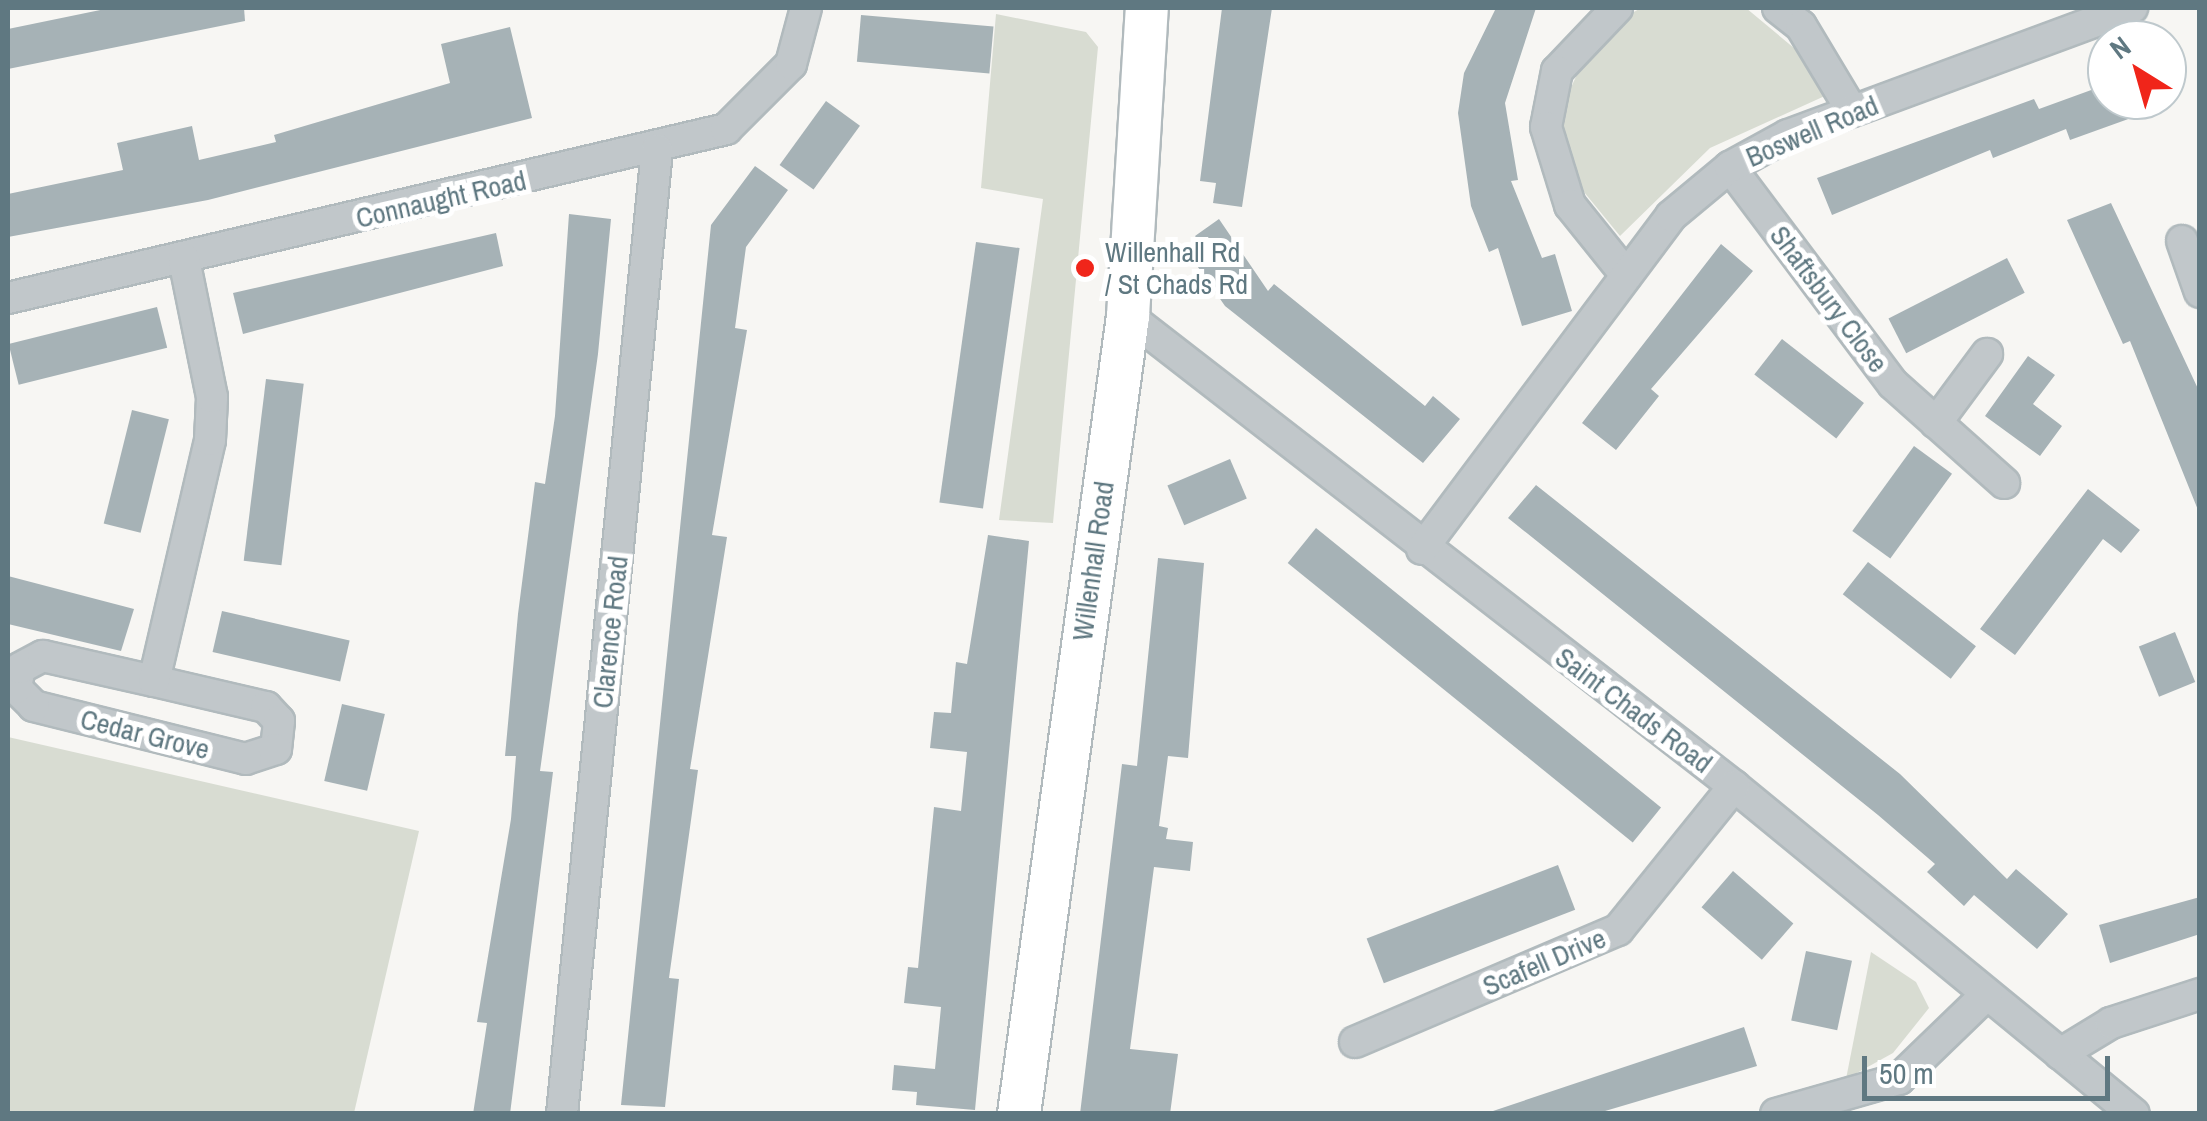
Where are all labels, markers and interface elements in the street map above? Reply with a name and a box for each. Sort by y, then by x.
north arrow [2087,20,2187,120]
text: N [2102,27,2138,68]
street label: Boswell Road [1741,88,1883,174]
street label: Connaught Road [353,163,529,235]
street label: Shaftsbury Close [1763,219,1895,379]
place label: Willenhall Rd / St Chads Rd [1105,235,1248,301]
marker: Willenhall Rd / St Chads Rd [1074,257,1096,279]
street label: Willenhall Road [1065,479,1121,643]
street label: Clarence Road [585,554,635,710]
street label: Saint Chads Road [1549,640,1719,780]
street label: Cedar Grove [77,702,213,766]
street label: Scafell Drive [1478,921,1610,1003]
scale bar [1867,1036,2114,1098]
text: 50 m [1879,1053,1934,1093]

